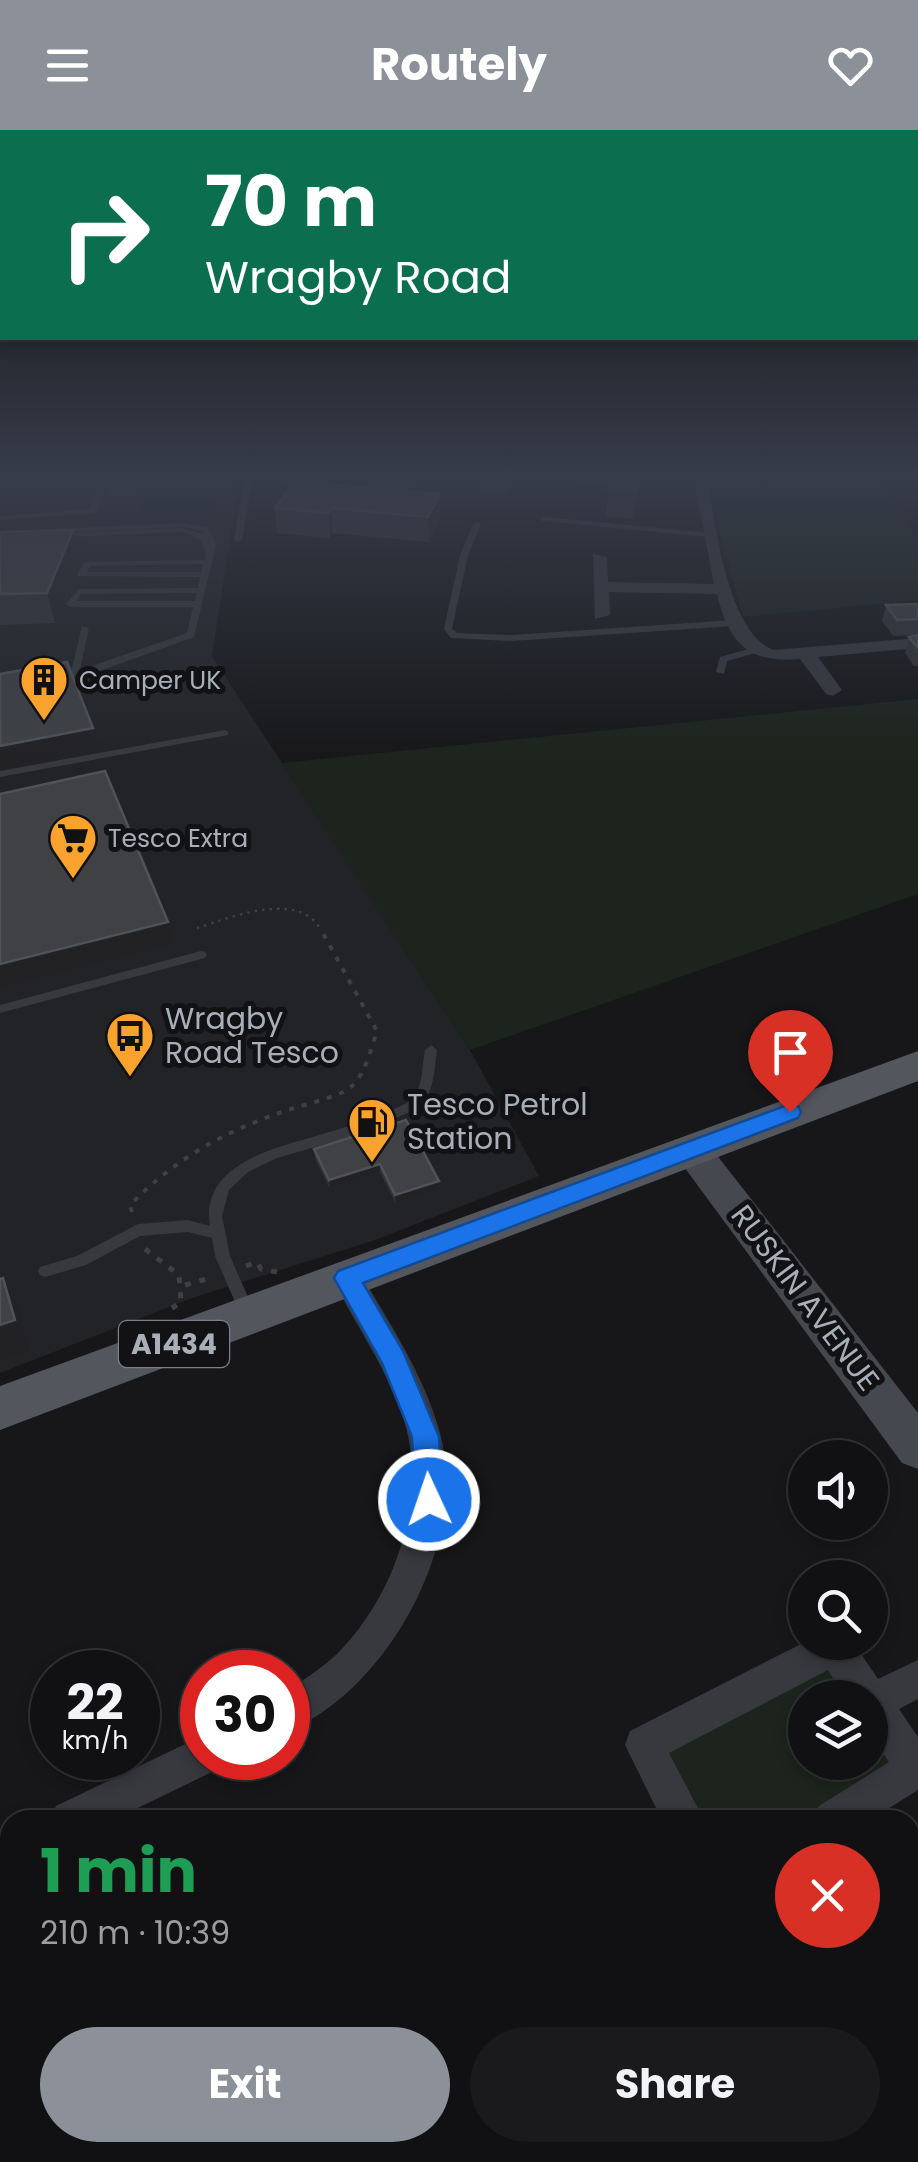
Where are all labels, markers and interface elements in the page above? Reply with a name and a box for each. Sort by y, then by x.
text: Routely [371,33,547,96]
icon: menu [40,38,95,93]
icon: heart [823,38,878,93]
text: 70 m [205,152,377,251]
icon: right [40,170,170,300]
text: Wragby Road [205,246,511,309]
building icon: Camper UK [18,654,70,722]
place label: Camper UK [79,663,221,698]
supermarket icon: Tesco Extra [47,812,99,880]
place label: Tesco Extra [108,821,248,856]
place label: Wragby Road Tesco [165,997,339,1074]
bus stop icon: Wragby Road Tesco [104,1010,156,1078]
pin [748,1010,833,1113]
icon: arrive [763,1025,818,1080]
place label: Tesco Petrol Station [407,1083,588,1160]
fuel station icon: Tesco Petrol Station [346,1096,398,1164]
street label: RUSKIN AVENUE [721,1196,890,1400]
road number: A1434 [119,1321,229,1367]
map controls [788,1440,888,1780]
button: sound [788,1440,888,1540]
position arrow [377,1448,481,1552]
button: search [788,1560,888,1660]
speed limit sign: 30 [180,1650,310,1780]
text: 22 [66,1667,124,1738]
button: layers [788,1680,888,1780]
text: km/h [62,1723,128,1758]
text: 1 min [40,1829,197,1913]
button: close [775,1843,880,1948]
text: 210 m · 10:39 [40,1910,230,1955]
button: Exit [40,2027,450,2142]
button: Share [470,2027,880,2142]

